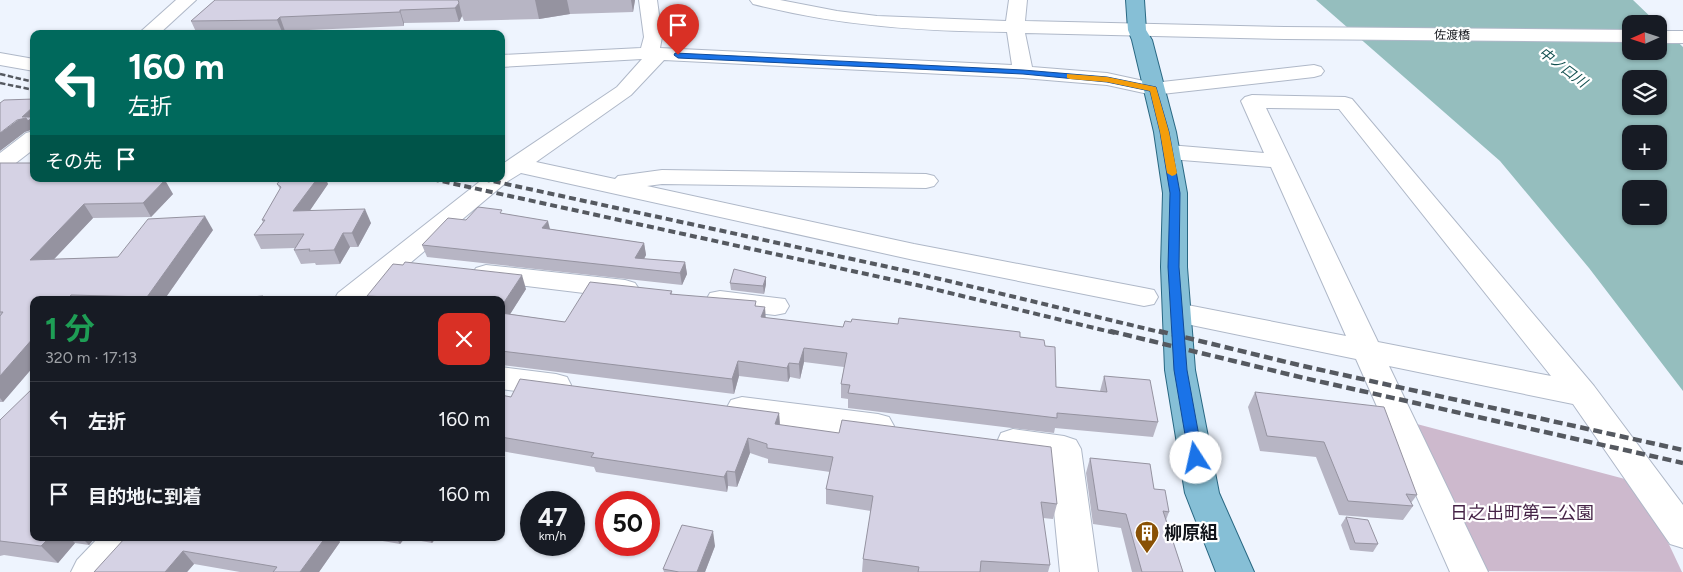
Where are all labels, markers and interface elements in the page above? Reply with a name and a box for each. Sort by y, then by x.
pin [657,4,699,55]
icon: arrive [664,11,692,39]
north arrow [1622,15,1668,60]
map controls [1622,15,1667,225]
street label: 佐渡橋 [1434,28,1470,42]
water label: 中ノ口川 [1535,44,1592,92]
text: 160 m [128,46,225,88]
icon: left [45,50,110,115]
button: layers [1622,70,1667,115]
text: 左折 [128,93,172,120]
button: + [1622,125,1667,170]
icon: arrive [112,145,140,173]
text: その先 [45,150,102,173]
button: − [1622,180,1667,225]
text: 1 分 [45,310,95,347]
button: close [438,313,490,365]
text: 320 m · 17:13 [45,348,137,367]
icon: left [45,405,73,433]
text: 160 m [438,408,490,431]
text: 左折 [88,410,126,433]
position arrow [1169,431,1221,483]
icon: arrive [45,480,73,508]
text: 160 m [438,483,490,506]
text: 目的地に到着 [88,485,202,508]
speed limit sign: 50 [595,491,660,556]
text: 47 [538,502,567,532]
park label: 日之出町第二公園 [1450,502,1594,524]
building icon: 柳原組 [1134,520,1160,554]
place label: 柳原組 [1164,522,1218,544]
text: km/h [539,529,566,543]

